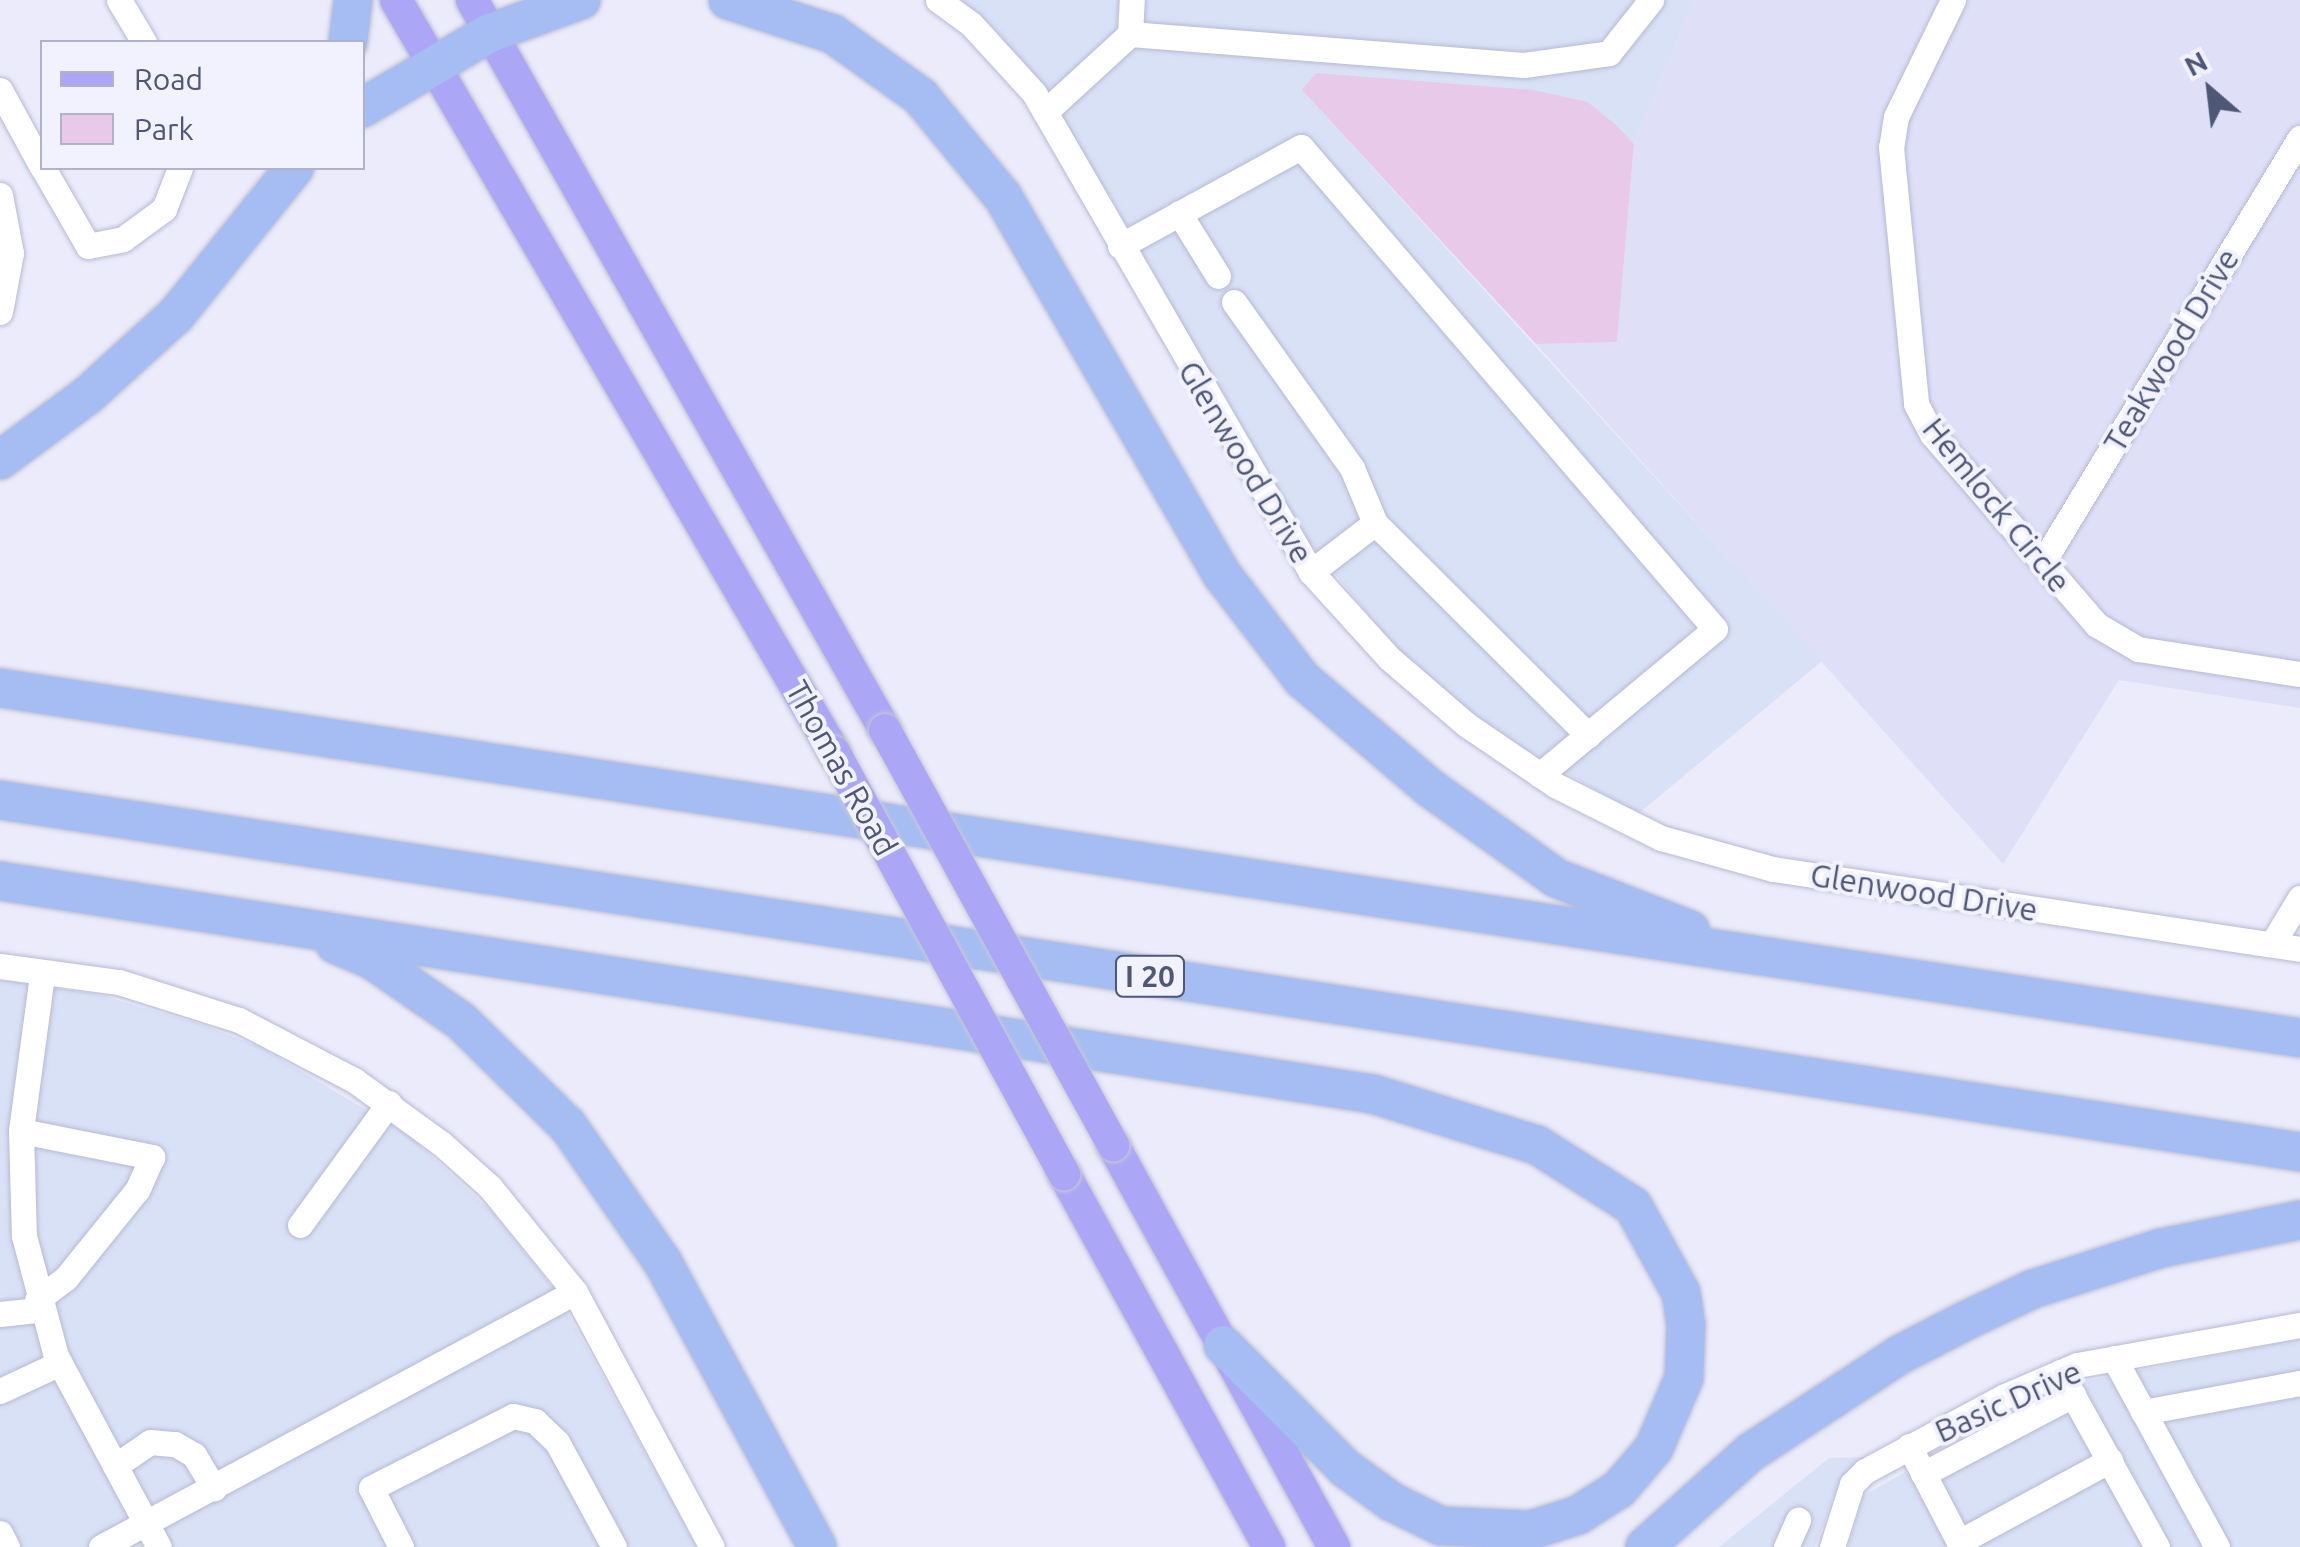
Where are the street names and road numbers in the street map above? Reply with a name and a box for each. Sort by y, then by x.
street label: Teakwood Drive [2095,241,2247,459]
street label: Glenwood Drive [1170,354,1322,570]
street label: Hemlock Circle [1915,410,2079,600]
street label: Thomas Road [778,674,906,862]
street label: Glenwood Drive [1808,855,2040,929]
road number: I 20 [1115,951,1185,1001]
street label: Basic Drive [1929,1352,2087,1450]

